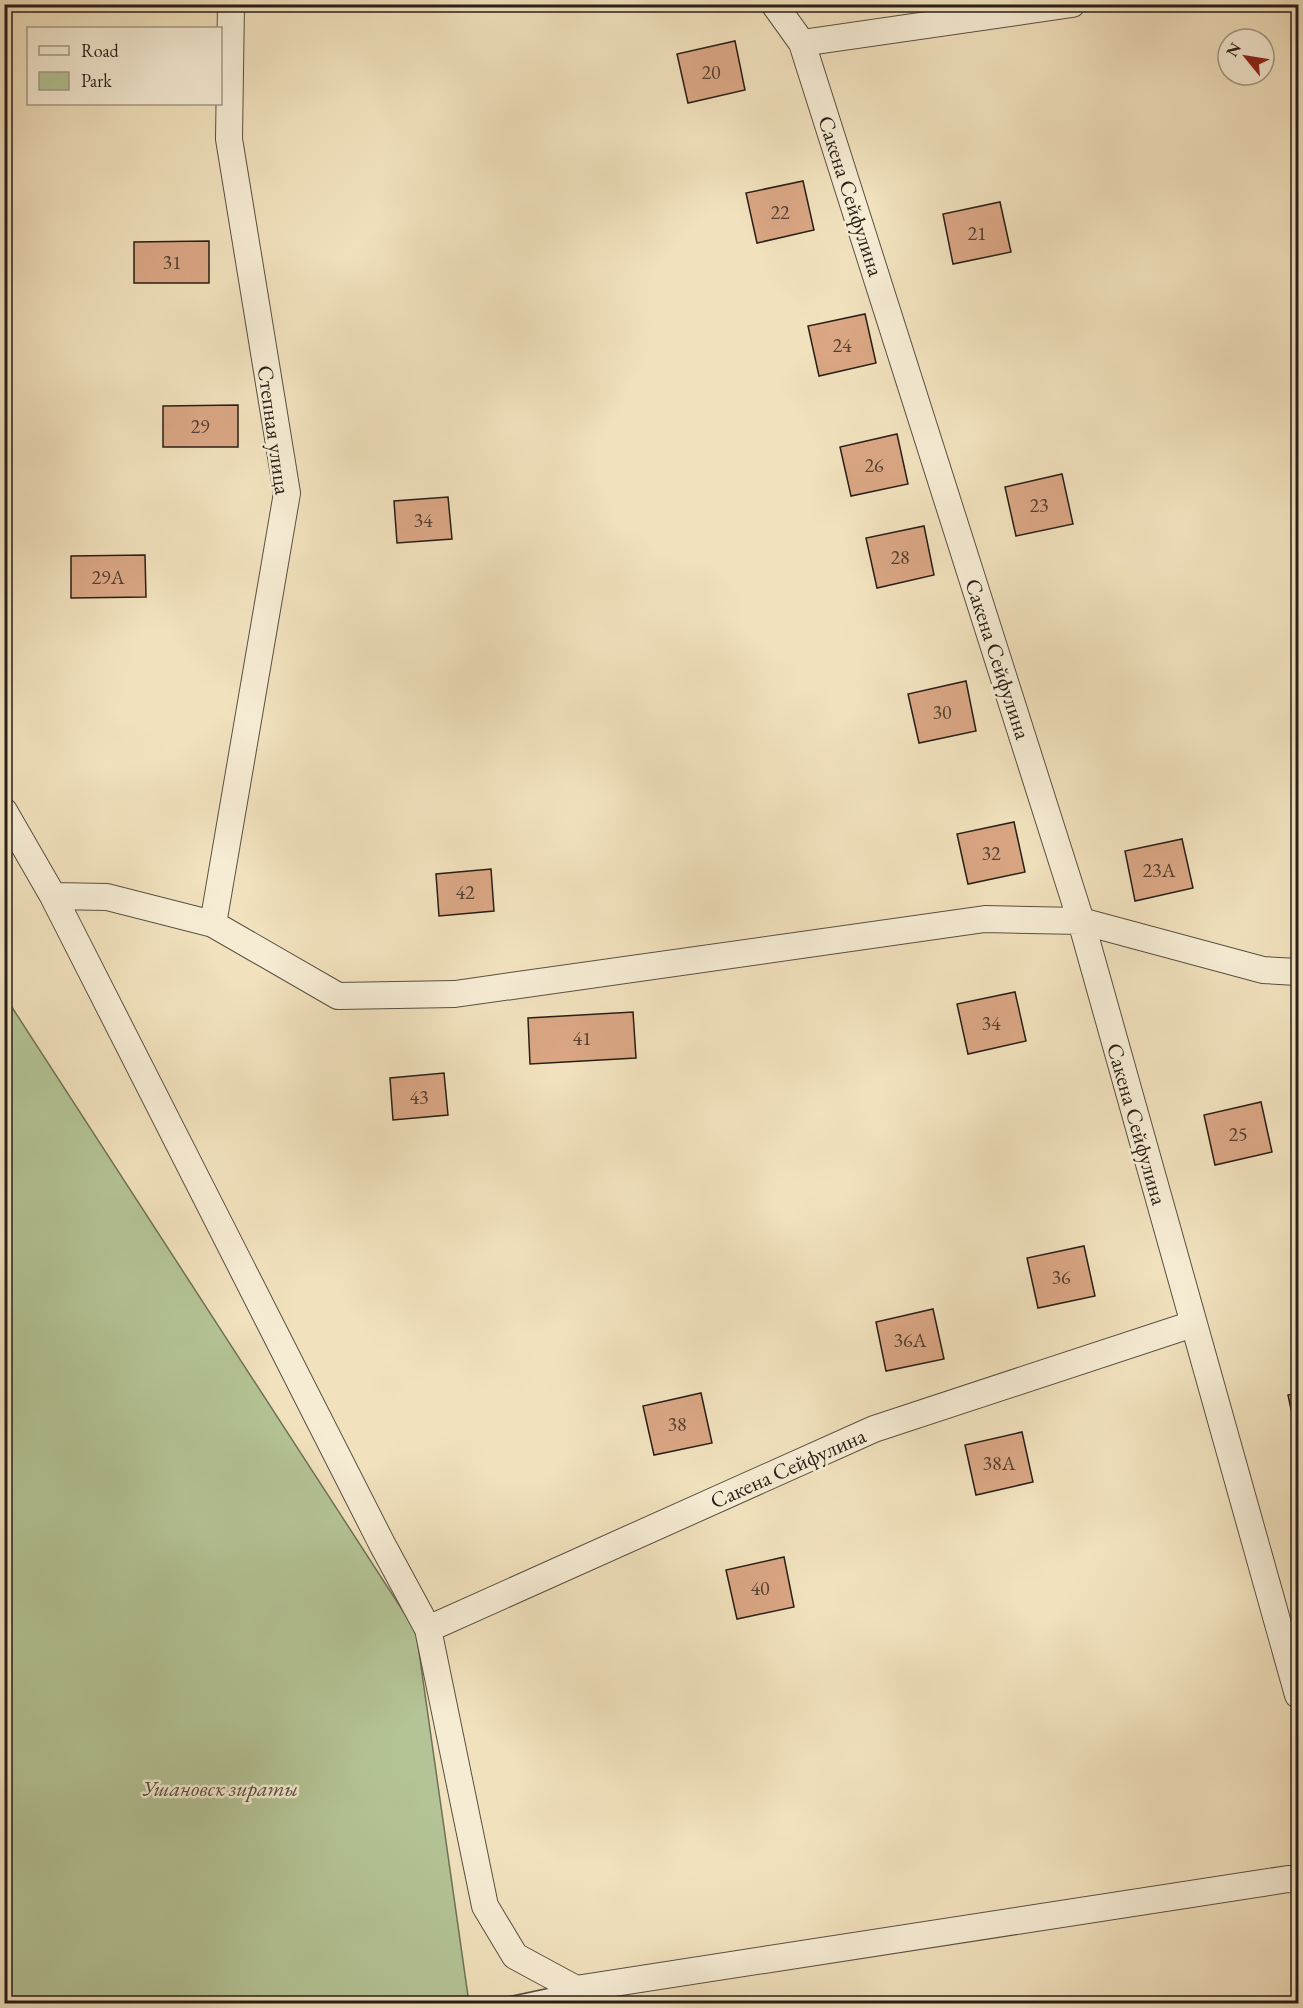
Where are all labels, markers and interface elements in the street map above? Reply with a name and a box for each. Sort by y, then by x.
legend [27,27,222,105]
north arrow [1216,27,1276,87]
text: Road [81,39,120,62]
text: N [1221,39,1246,61]
house number: 20 [701,59,721,85]
text: Park [81,69,112,92]
street label: Сакена Сейфулина [811,112,891,280]
house number: 22 [770,199,790,225]
house number: 21 [967,220,987,246]
house number: 31 [162,249,182,275]
house number: 24 [832,332,852,358]
street label: Степная улица [251,364,297,497]
house number: 29 [190,413,210,439]
house number: 26 [864,452,884,478]
house number: 23 [1029,492,1049,518]
house number: 34 [413,507,433,533]
house number: 28 [890,544,910,570]
house number: 29А [91,564,125,590]
street label: Сакена Сейфулина [958,575,1038,743]
house number: 30 [932,699,952,725]
house number: 32 [981,840,1001,866]
house number: 23А [1142,857,1176,883]
house number: 42 [455,879,475,905]
house number: 34 [981,1010,1001,1036]
house number: 41 [572,1025,592,1051]
street label: Сакена Сейфулина [1100,1040,1174,1209]
house number: 43 [409,1084,429,1110]
house number: 25 [1228,1121,1248,1147]
house number: 36 [1051,1264,1071,1290]
house number: 36А [893,1327,927,1353]
house number: 38 [667,1411,687,1437]
street label: Сакена Сейфулина [706,1421,871,1515]
house number: 38А [982,1450,1016,1476]
house number: 40 [750,1575,770,1601]
park label: Ушановск зираты [142,1774,298,1803]

